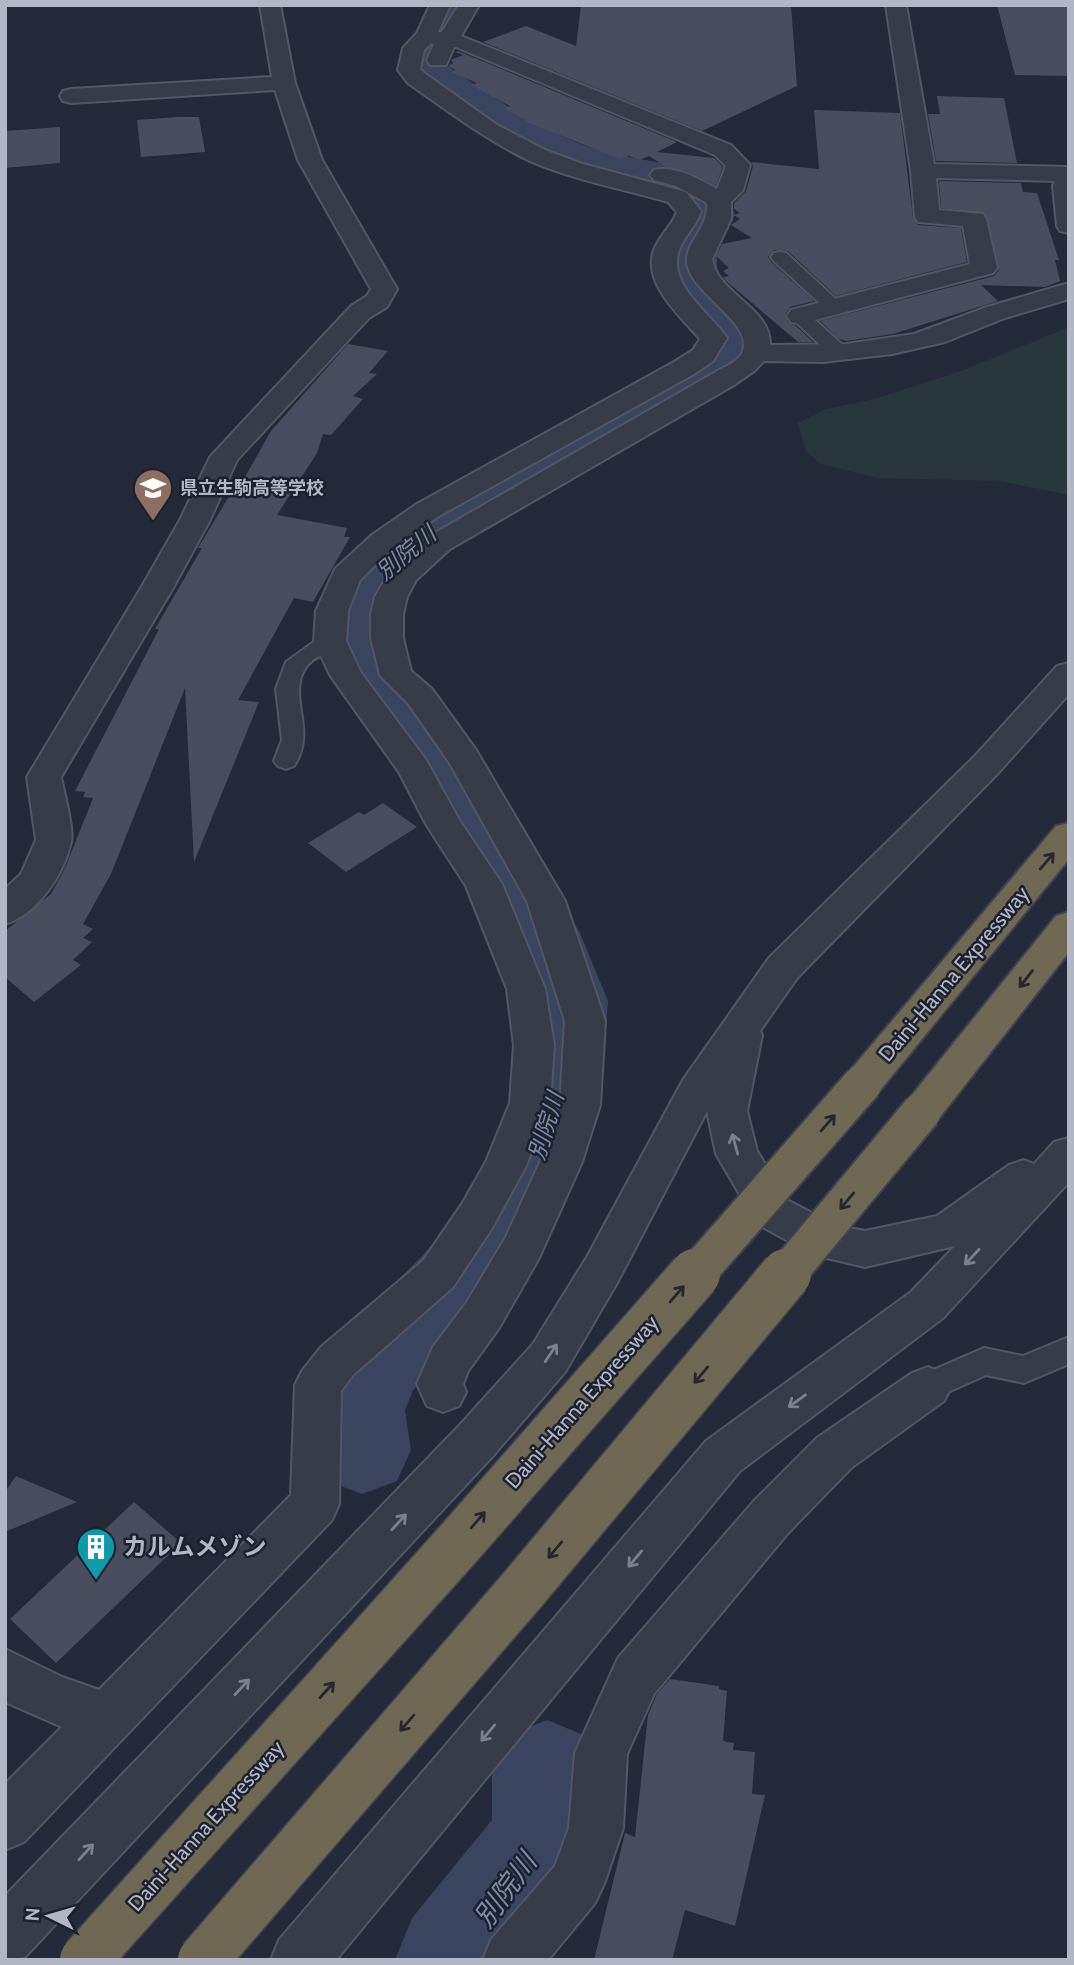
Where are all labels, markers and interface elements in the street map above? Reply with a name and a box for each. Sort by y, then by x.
school or university icon: 県立生駒高等学校 [132,467,174,522]
place label: 県立生駒高等学校 [180,477,324,499]
water label: 別院川 [371,518,444,586]
one-way arrow [1039,852,1055,870]
street label: Daini-Hanna Expressway [873,881,1034,1066]
one-way arrow [1019,969,1034,988]
water label: 別院川 [523,1086,570,1163]
one-way arrow [820,1115,836,1133]
one-way arrow [728,1133,741,1155]
one-way arrow [839,1191,855,1209]
one-way arrow [963,1248,980,1265]
one-way arrow [669,1285,685,1303]
street label: Daini-Hanna Expressway [500,1310,664,1493]
one-way arrow [544,1344,558,1363]
one-way arrow [693,1366,709,1384]
one-way arrow [788,1394,806,1409]
one-way arrow [470,1512,487,1529]
one-way arrow [391,1513,407,1531]
building icon: カルムメゾン [75,1526,117,1581]
place label: カルムメゾン [123,1532,267,1561]
one-way arrow [547,1540,563,1558]
one-way arrow [627,1550,643,1568]
one-way arrow [234,1679,251,1696]
one-way arrow [319,1681,335,1699]
one-way arrow [399,1713,415,1731]
one-way arrow [480,1724,496,1742]
street label: Daini-Hanna Expressway [122,1735,289,1916]
one-way arrow [78,1843,94,1861]
water label: 別院川 [467,1844,545,1934]
north arrow [14,1881,84,1951]
text: N [21,1907,45,1922]

